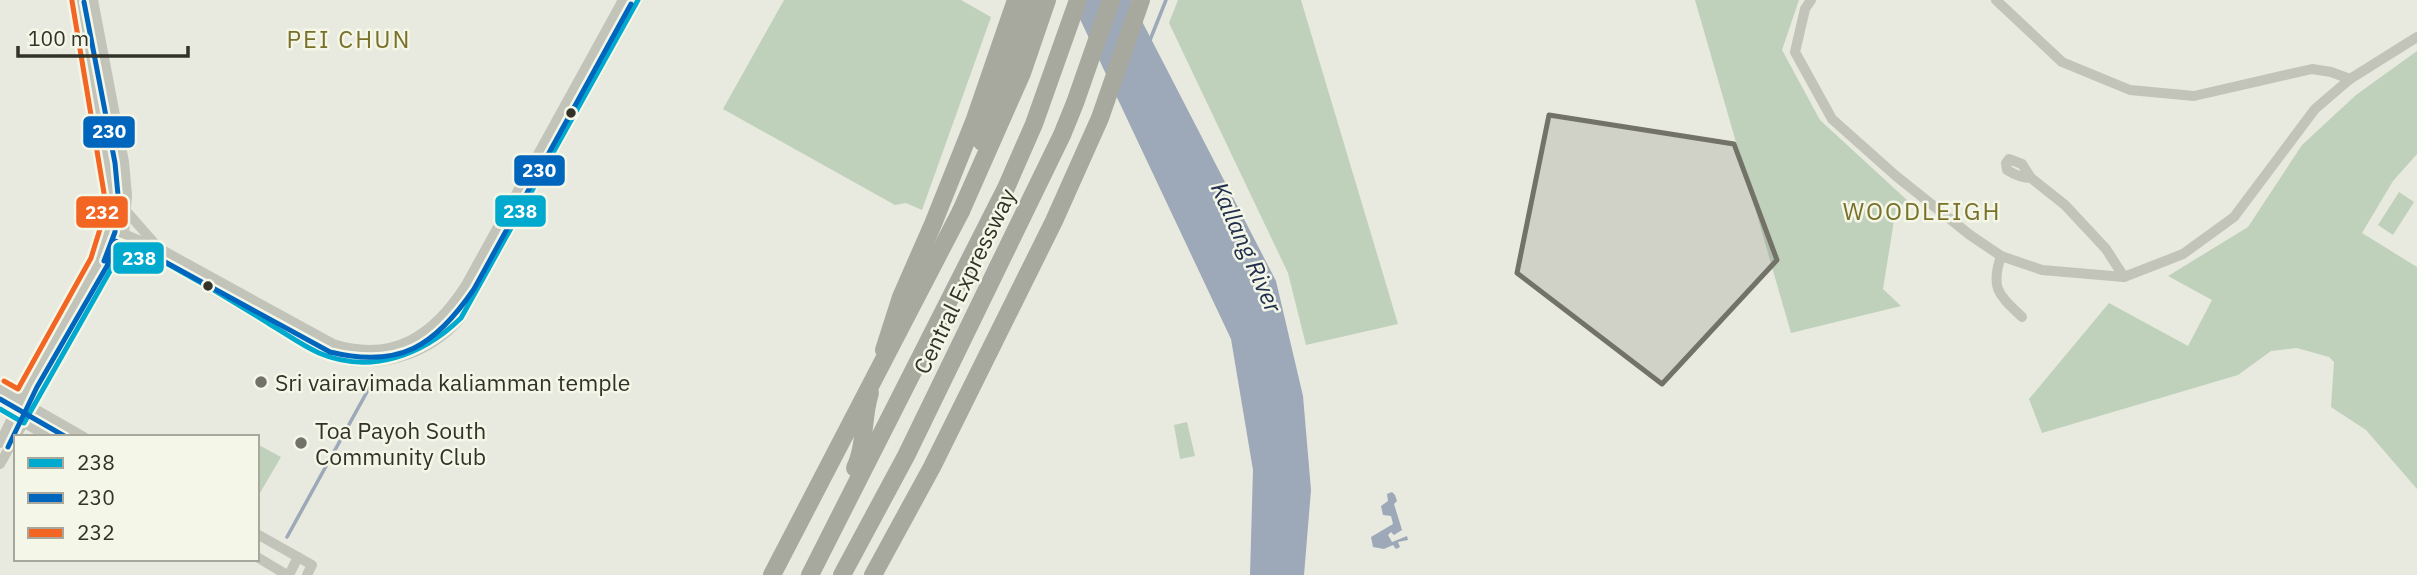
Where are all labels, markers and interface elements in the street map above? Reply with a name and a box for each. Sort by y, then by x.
scale bar [18,14,187,58]
district label: PEI CHUN [287,23,411,55]
text: 100 m [28,24,89,52]
unlabelled marker [564,106,578,120]
line badge: 230 [82,115,136,149]
text: 230 [92,119,126,143]
line badge: 230 [513,154,566,187]
text: 230 [522,158,556,182]
water label: Kallang River [1204,177,1290,318]
street label: Central Expressway [906,183,1022,379]
line badge: 238 [494,194,547,228]
line badge: 232 [75,195,129,229]
district label: WOODLEIGH [1843,195,2001,227]
text: 238 [503,199,537,223]
text: 232 [85,200,119,224]
line badge: 238 [112,241,165,275]
text: 238 [122,246,156,270]
unlabelled marker [201,279,215,293]
place label: Sri vairavimada kaliamman temple [275,367,630,397]
marker: Sri vairavimada kaliamman temple [253,374,269,390]
place label: Toa Payoh South Community Club [315,415,486,471]
legend [14,435,259,561]
marker: Toa Payoh South Community Club [293,435,309,451]
text: 238 [77,448,115,476]
text: 230 [77,483,115,511]
text: 232 [77,518,115,546]

